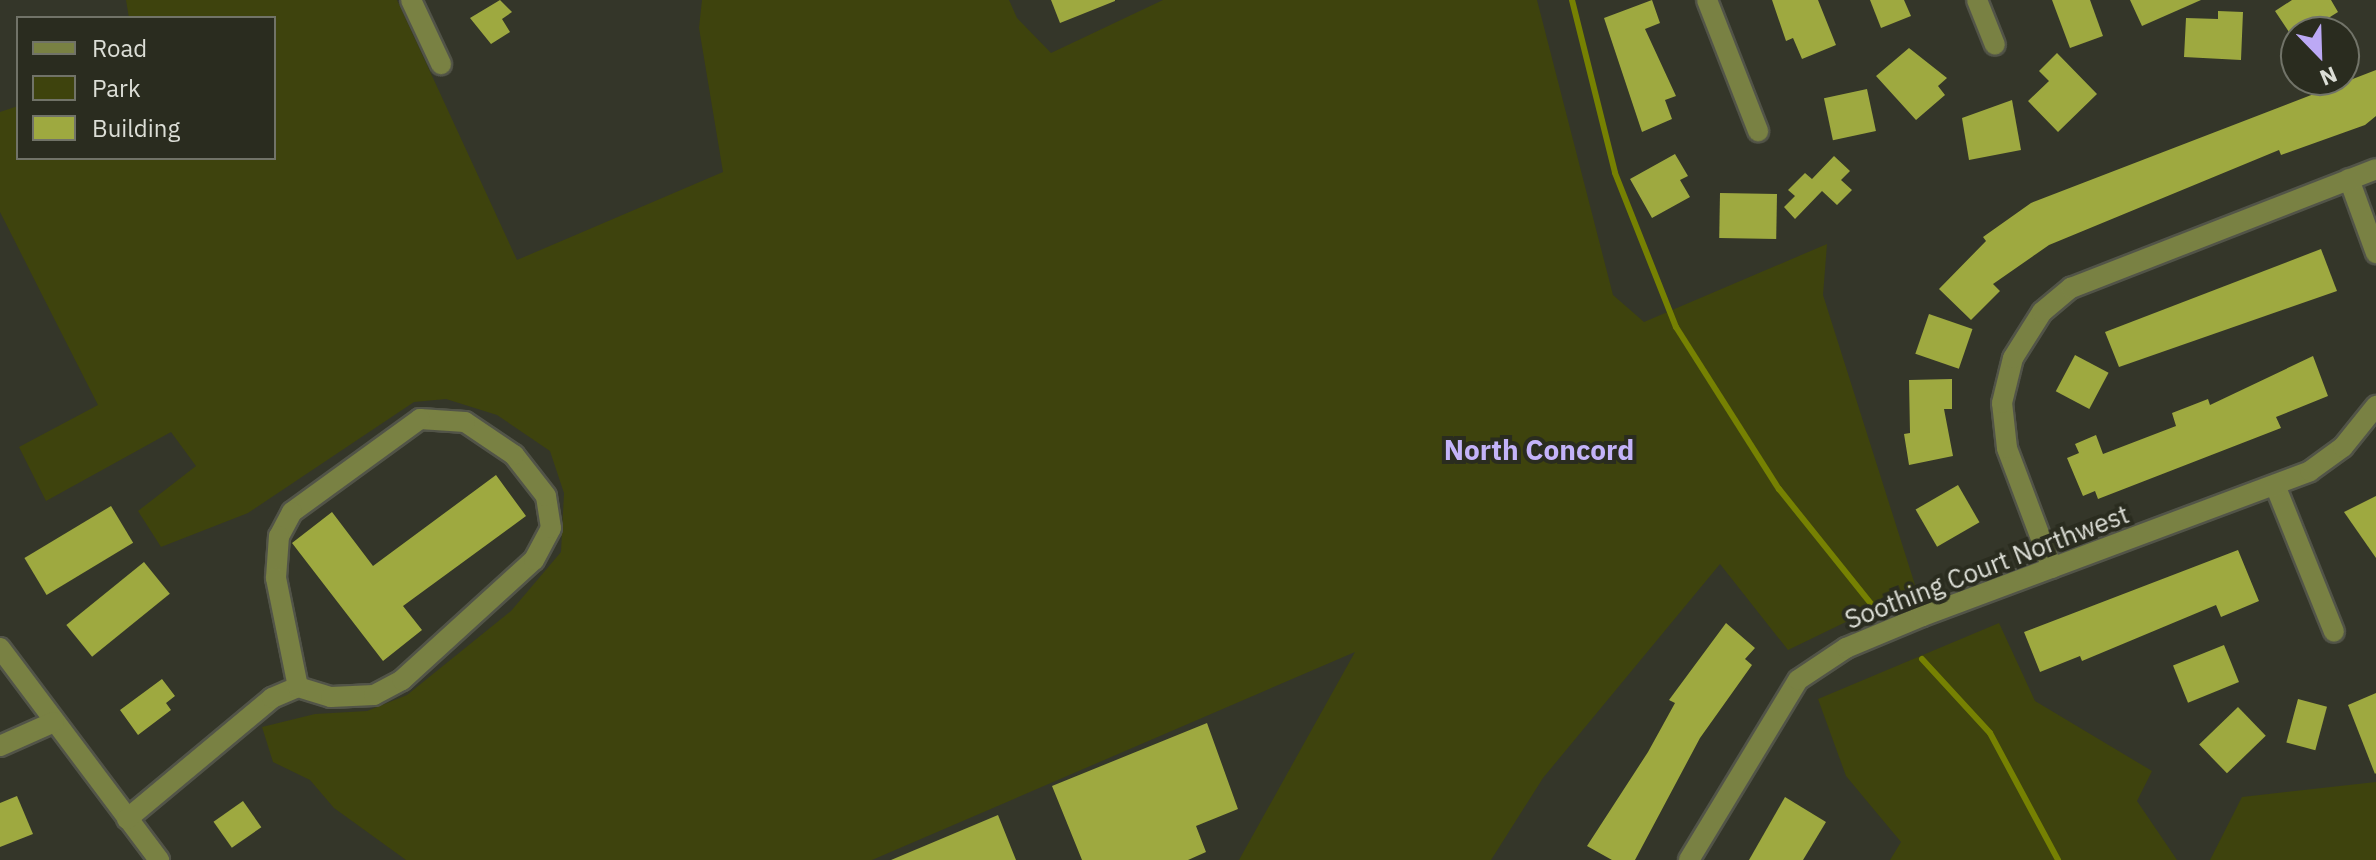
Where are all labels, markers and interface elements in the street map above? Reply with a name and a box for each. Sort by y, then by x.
legend [16,16,276,160]
north arrow [2280,16,2360,96]
text: Road [92,32,147,64]
text: N [2316,60,2342,93]
text: Park [92,72,141,104]
text: Building [92,112,180,144]
district label: North Concord [1444,433,1634,467]
street label: Soothing Court Northwest [1841,498,2133,636]

